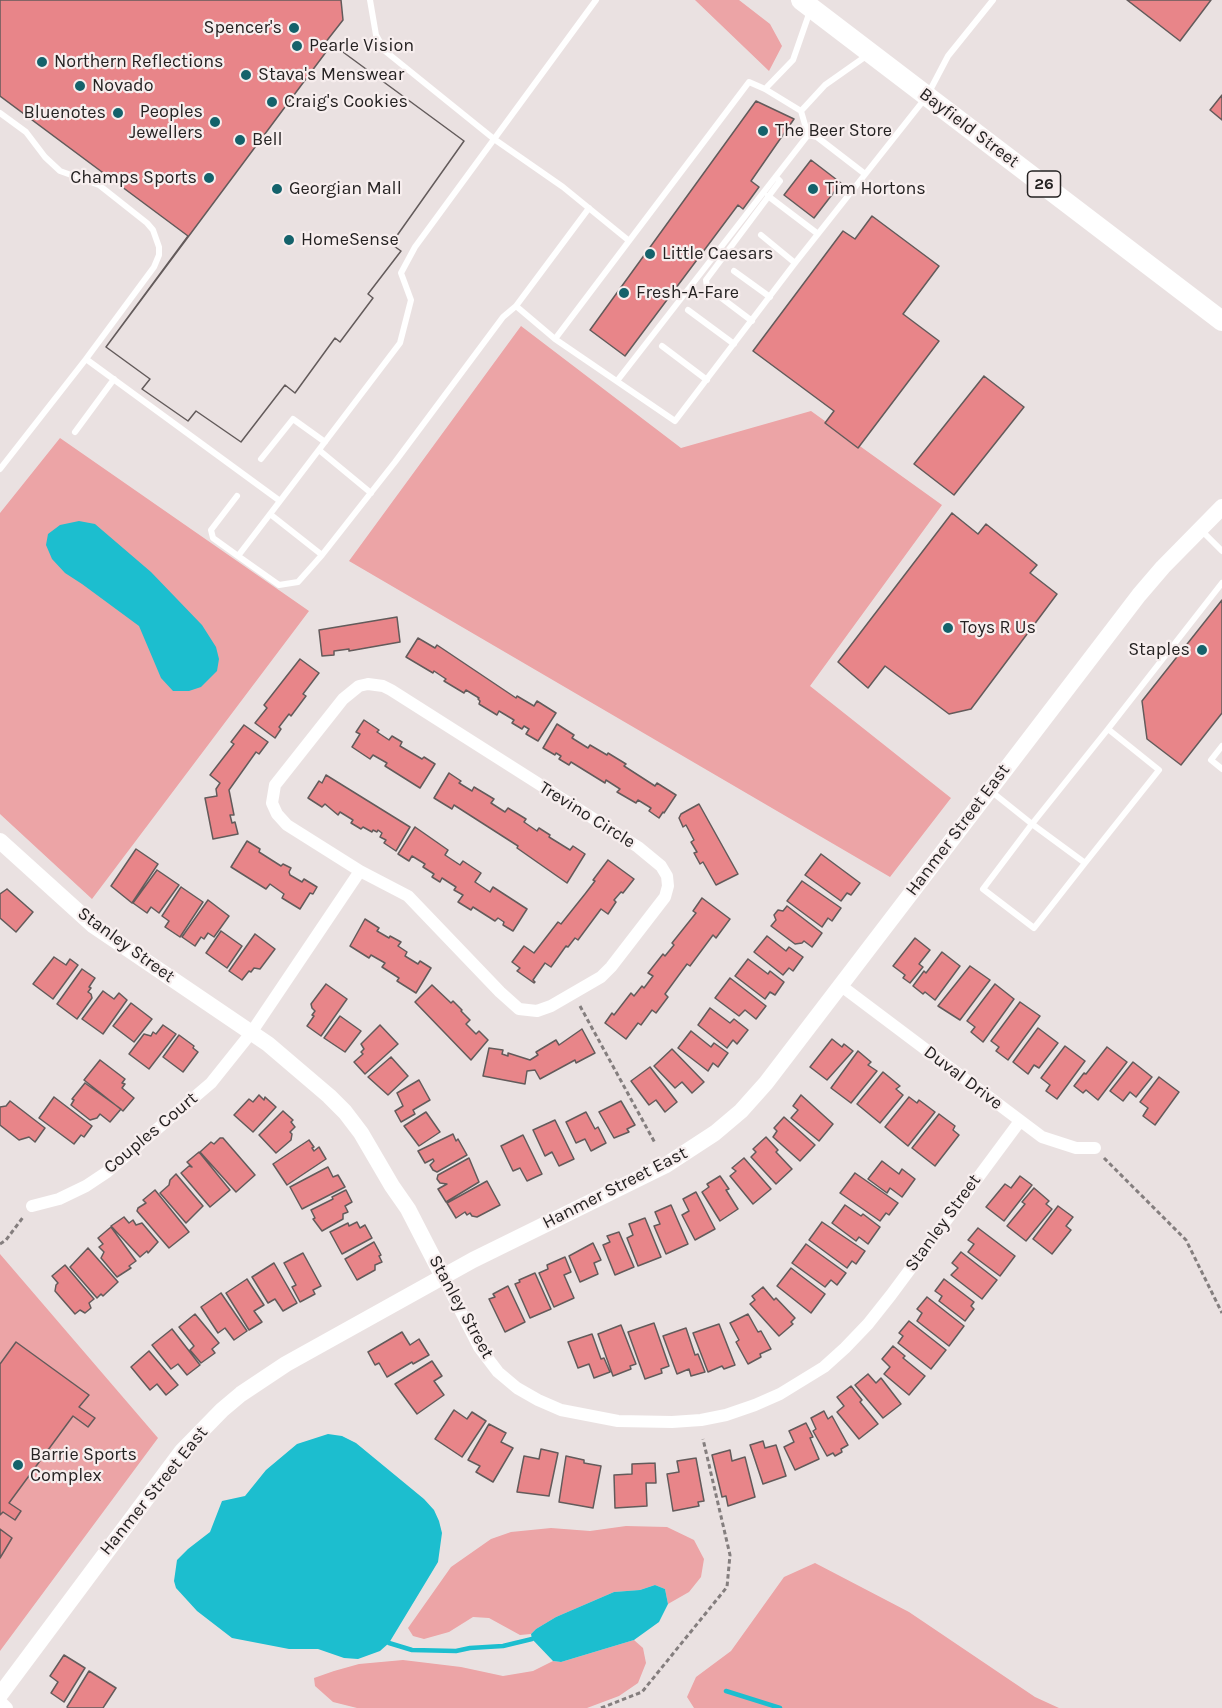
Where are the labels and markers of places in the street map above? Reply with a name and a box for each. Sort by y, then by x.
place label: Spencer's [204,17,282,39]
marker: Spencer's [287,21,301,35]
place label: Pearle Vision [309,35,414,57]
marker: Pearle Vision [290,39,304,53]
place label: Northern Reflections [54,51,223,73]
marker: Northern Reflections [35,55,49,69]
place label: Stava's Menswear [258,64,404,86]
marker: Stava's Menswear [239,68,253,82]
place label: Novado [92,75,154,97]
marker: Novado [73,79,87,93]
place label: Craig's Cookies [284,91,408,113]
marker: Craig's Cookies [265,95,279,109]
place label: Peoples Jewellers [129,101,203,144]
place label: Bluenotes [23,102,106,124]
marker: Bluenotes [111,106,125,120]
marker: Peoples Jewellers [208,115,222,129]
place label: The Beer Store [775,120,892,142]
marker: The Beer Store [756,124,770,138]
place label: Bell [252,129,283,151]
marker: Bell [233,133,247,147]
place label: Champs Sports [70,167,197,189]
marker: Champs Sports [202,171,216,185]
place label: Georgian Mall [289,178,402,200]
place label: Tim Hortons [825,178,926,200]
marker: Georgian Mall [270,182,284,196]
marker: Tim Hortons [806,182,820,196]
place label: HomeSense [301,229,399,251]
marker: HomeSense [282,233,296,247]
place label: Little Caesars [662,243,773,265]
marker: Little Caesars [643,247,657,261]
place label: Fresh-A-Fare [636,282,739,304]
marker: Fresh-A-Fare [617,286,631,300]
place label: Toys R Us [960,617,1036,639]
marker: Toys R Us [941,621,955,635]
place label: Staples [1128,639,1190,661]
marker: Staples [1195,643,1209,657]
place label: Barrie Sports Complex [30,1444,137,1486]
marker: Barrie Sports Complex [11,1458,25,1472]

